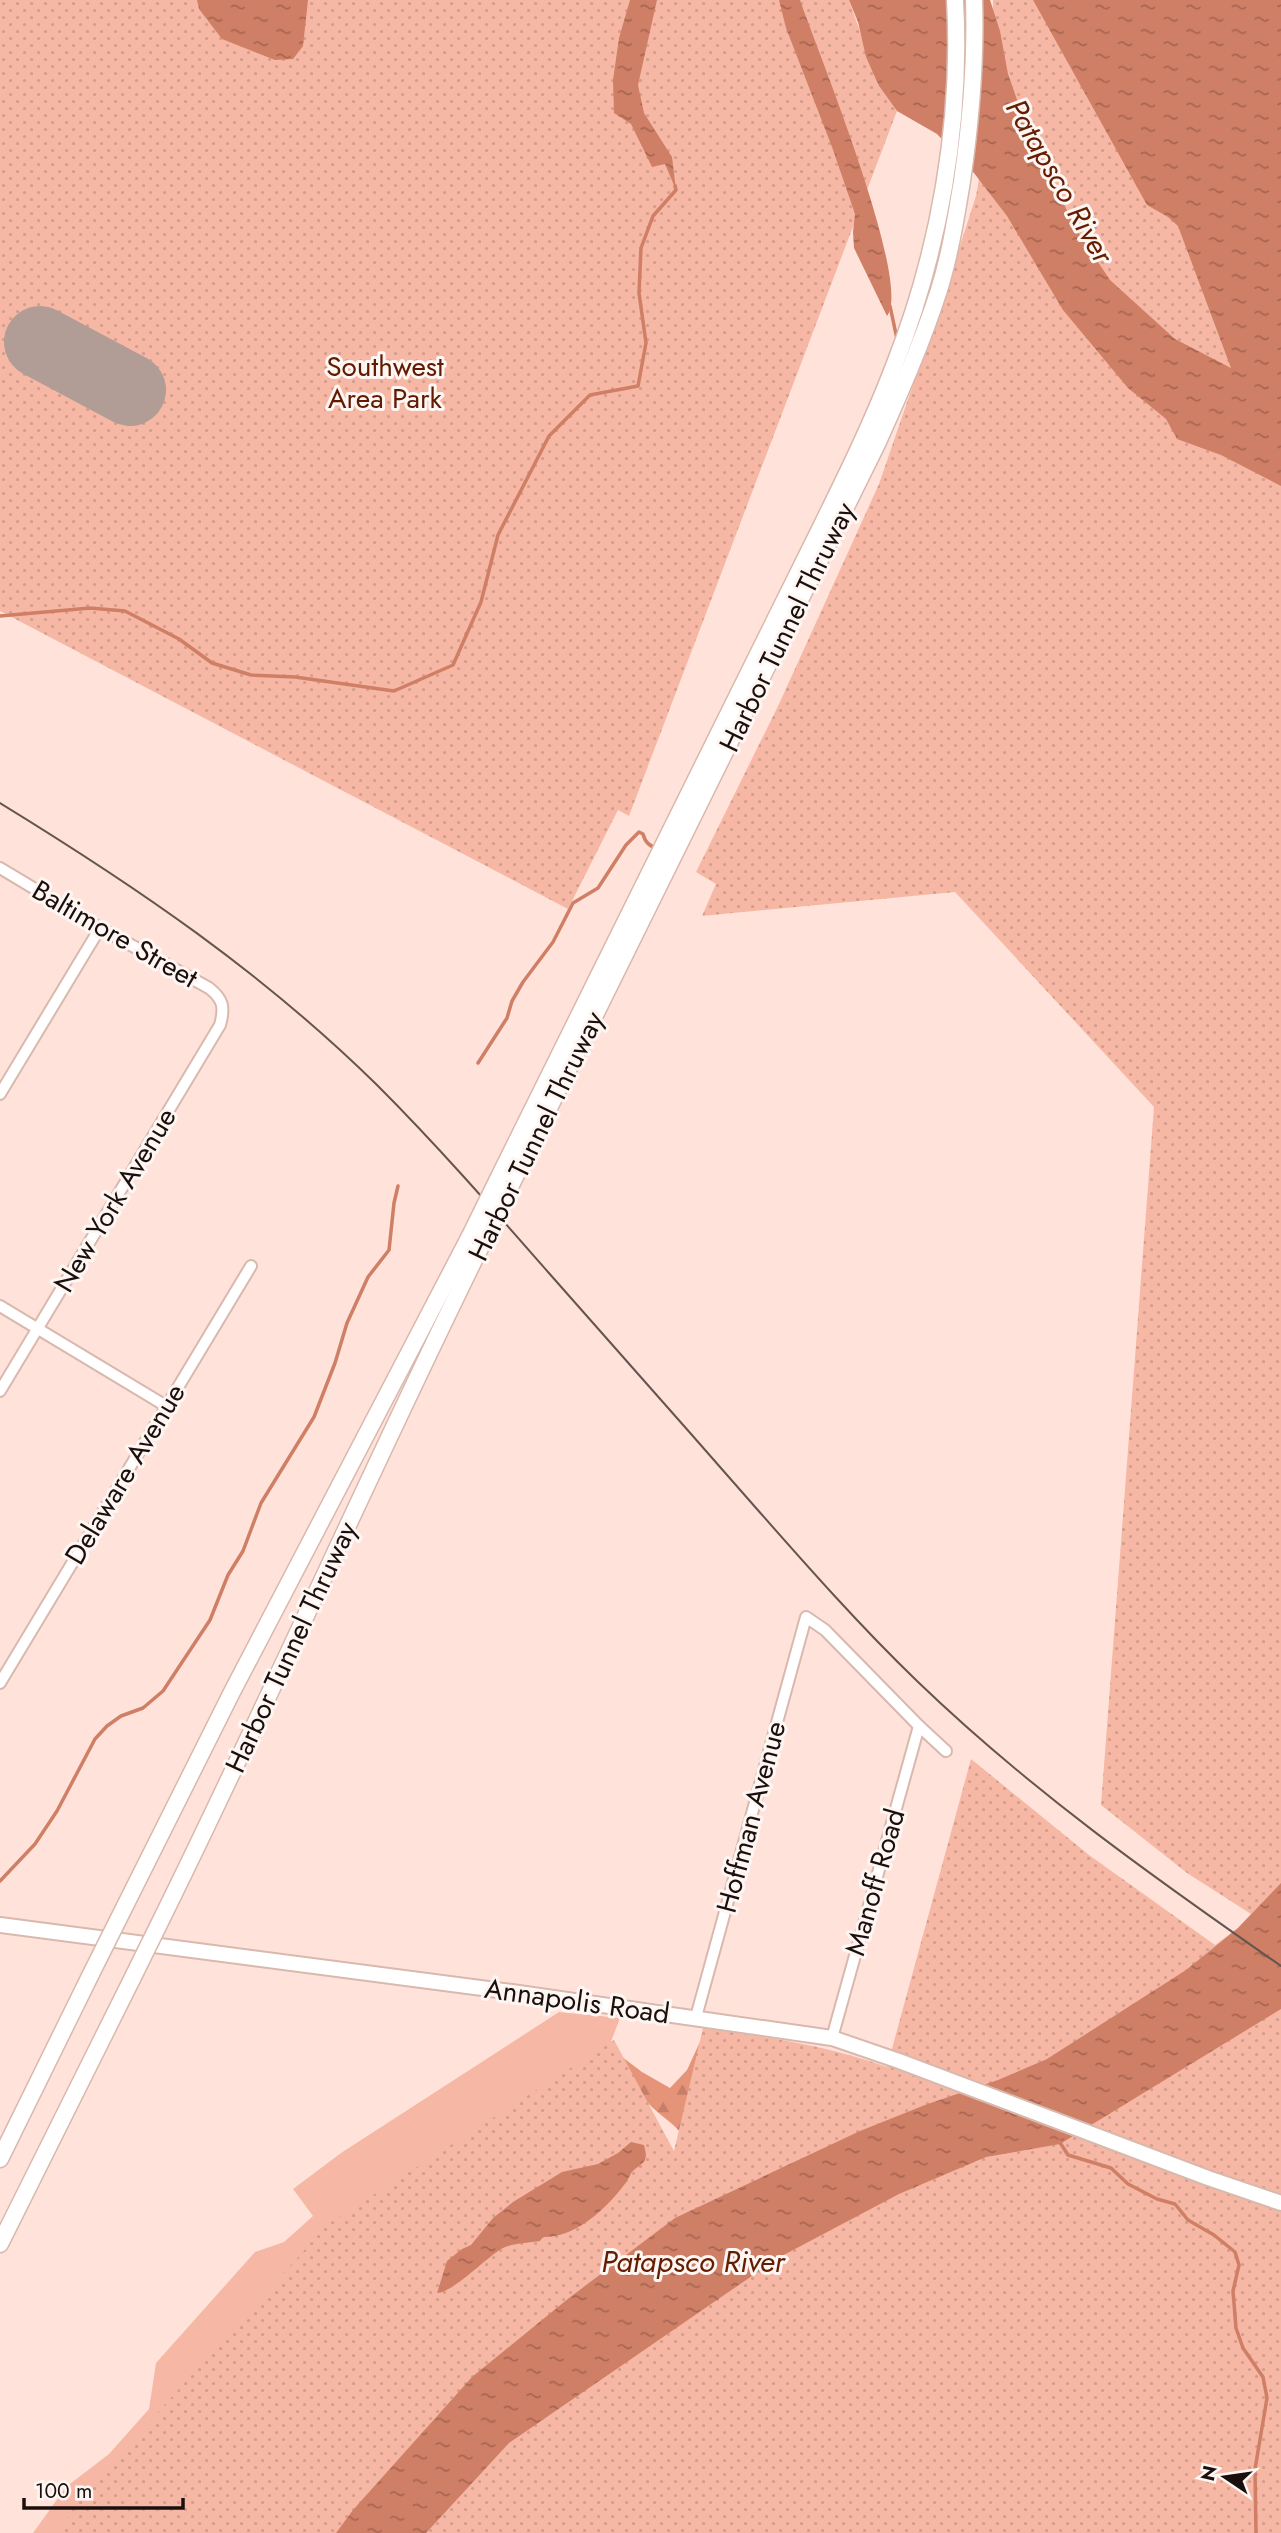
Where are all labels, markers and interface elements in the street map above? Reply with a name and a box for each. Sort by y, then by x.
water label: Patapsco River [995,91,1126,273]
park label: Southwest Area Park [326,346,444,419]
street label: Harbor Tunnel Thruway [709,495,866,759]
street label: Baltimore Street [24,870,206,998]
street label: Harbor Tunnel Thruway [458,1004,615,1268]
street label: New York Avenue [44,1100,186,1300]
street label: Delaware Avenue [55,1376,195,1572]
street label: Harbor Tunnel Thruway [215,1514,368,1779]
street label: Hoffman Avenue [706,1717,796,1917]
street label: Manoff Road [834,1804,916,1960]
street label: Annapolis Road [482,1968,672,2034]
water label: Patapsco River [601,2240,787,2283]
north arrow [1190,2442,1260,2512]
text: N [1194,2463,1224,2484]
scale bar [24,2466,184,2510]
text: 100 m [35,2476,92,2506]

